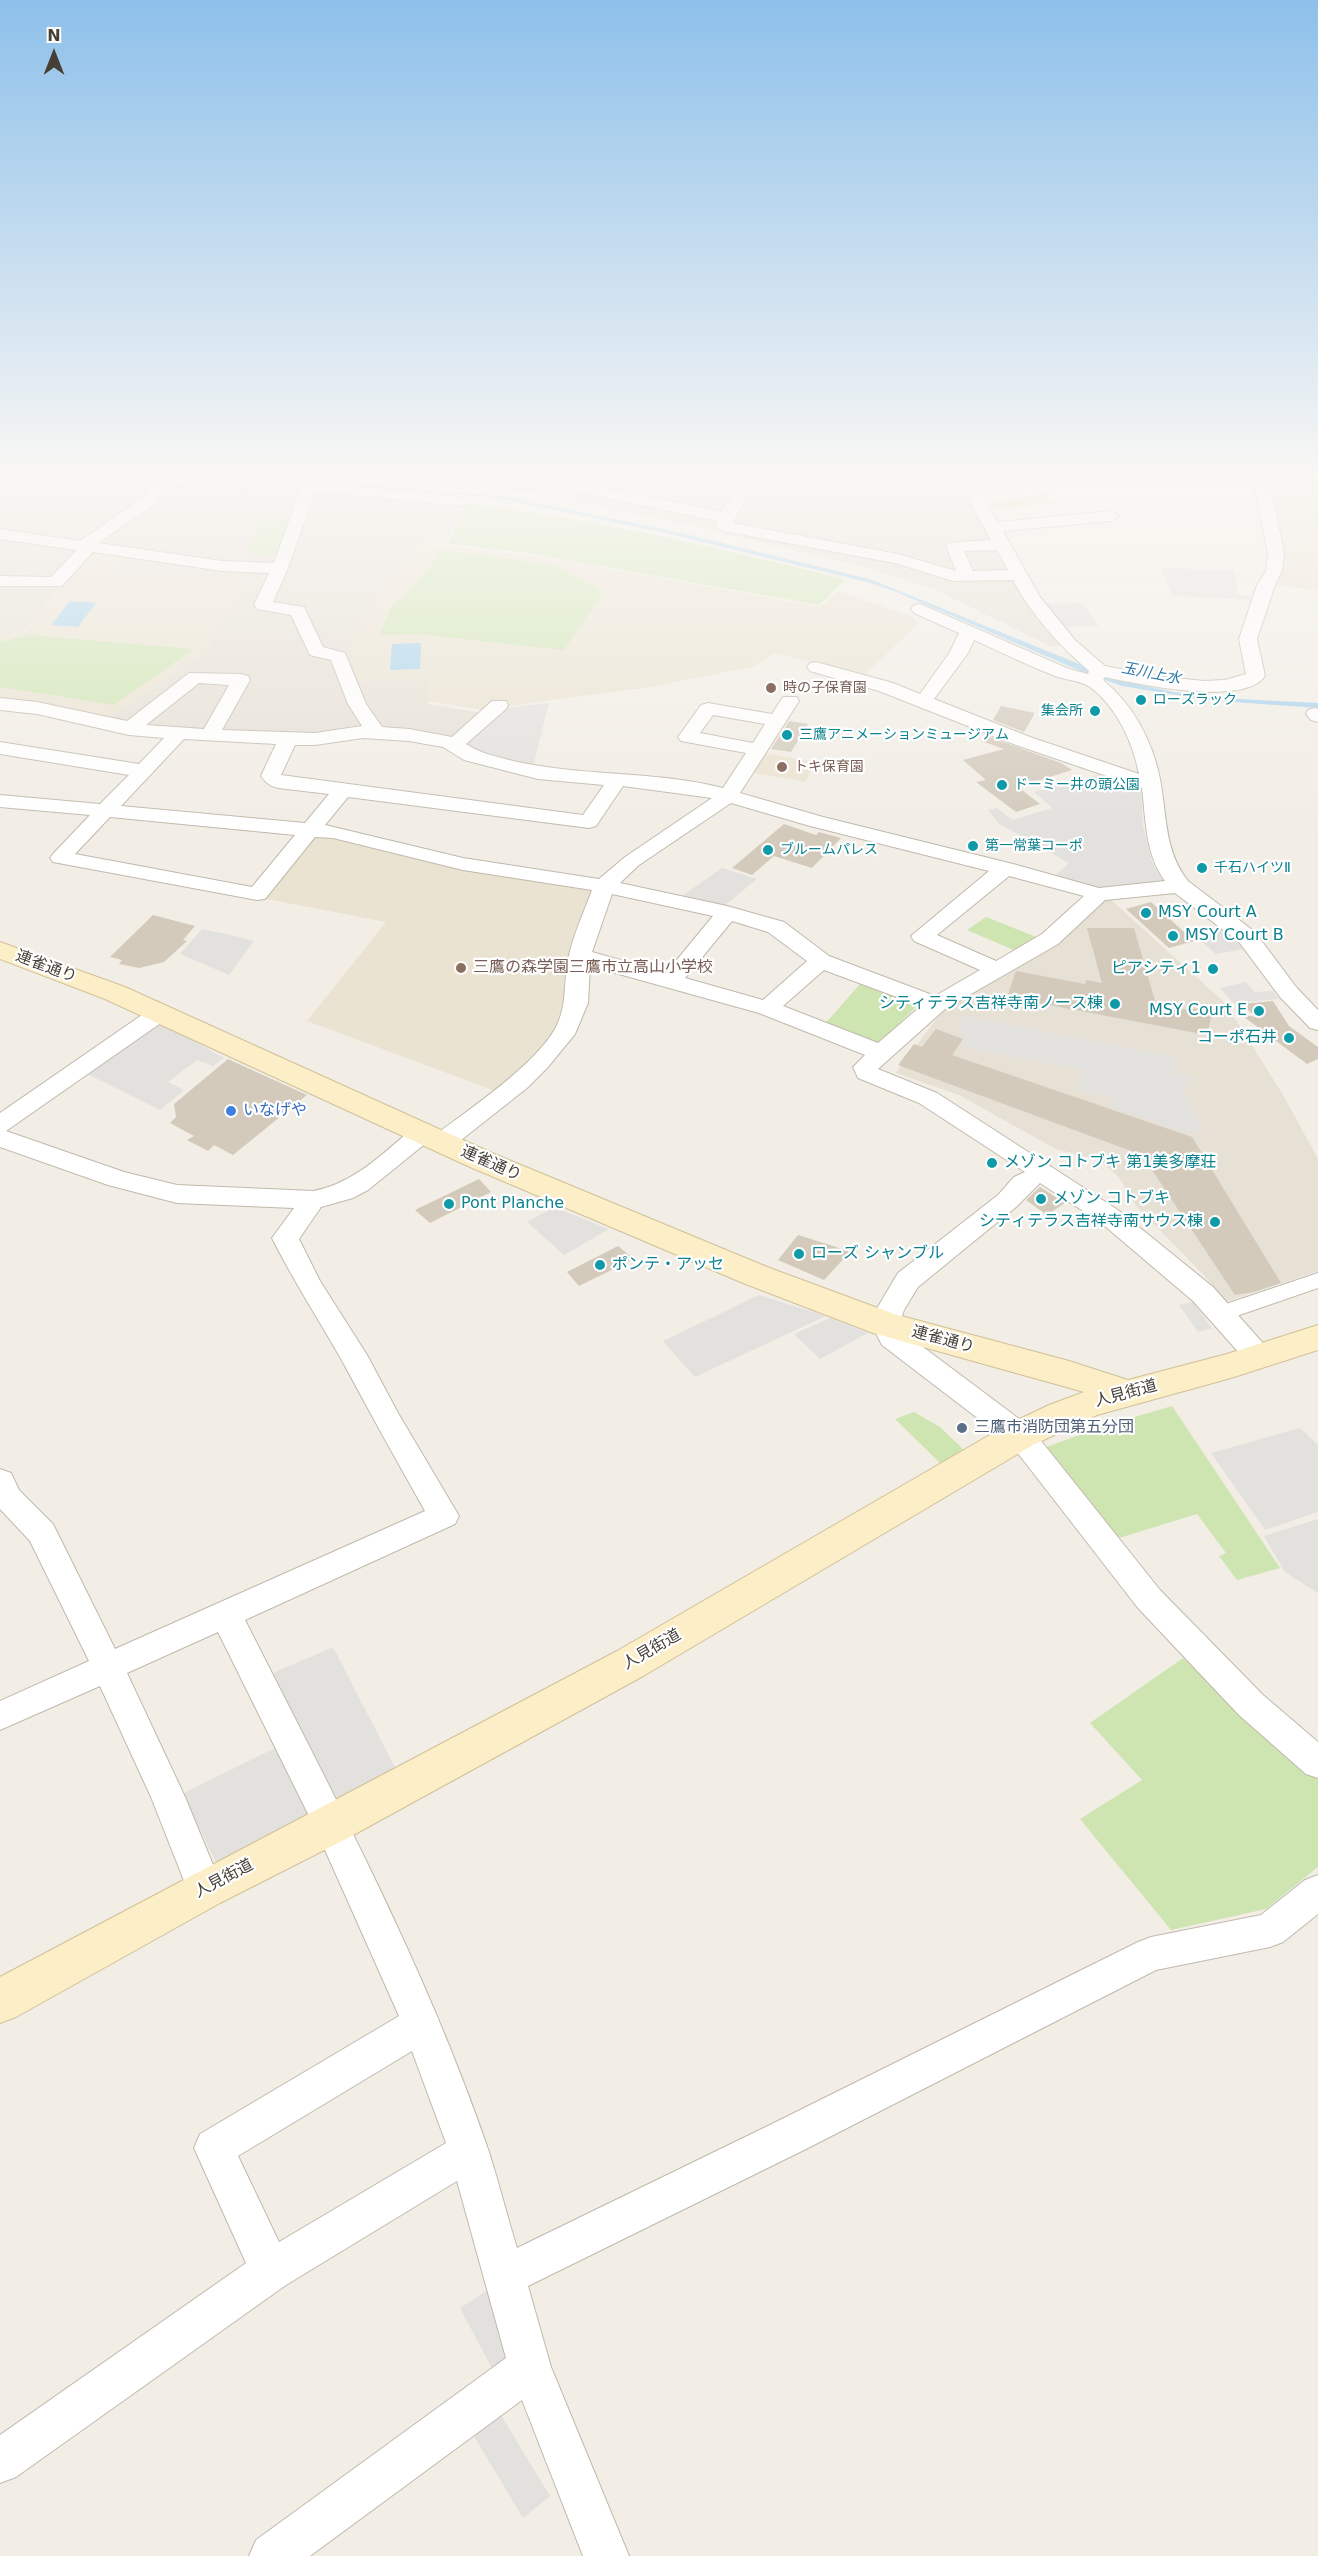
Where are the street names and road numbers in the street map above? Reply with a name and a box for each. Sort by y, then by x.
street label: 連雀通り [13,947,79,987]
street label: 連雀通り [458,1142,524,1186]
street label: 連雀通り [910,1322,976,1358]
street label: 人見街道 [1093,1376,1159,1412]
street label: 人見街道 [619,1626,685,1674]
street label: 人見街道 [191,1856,257,1902]

